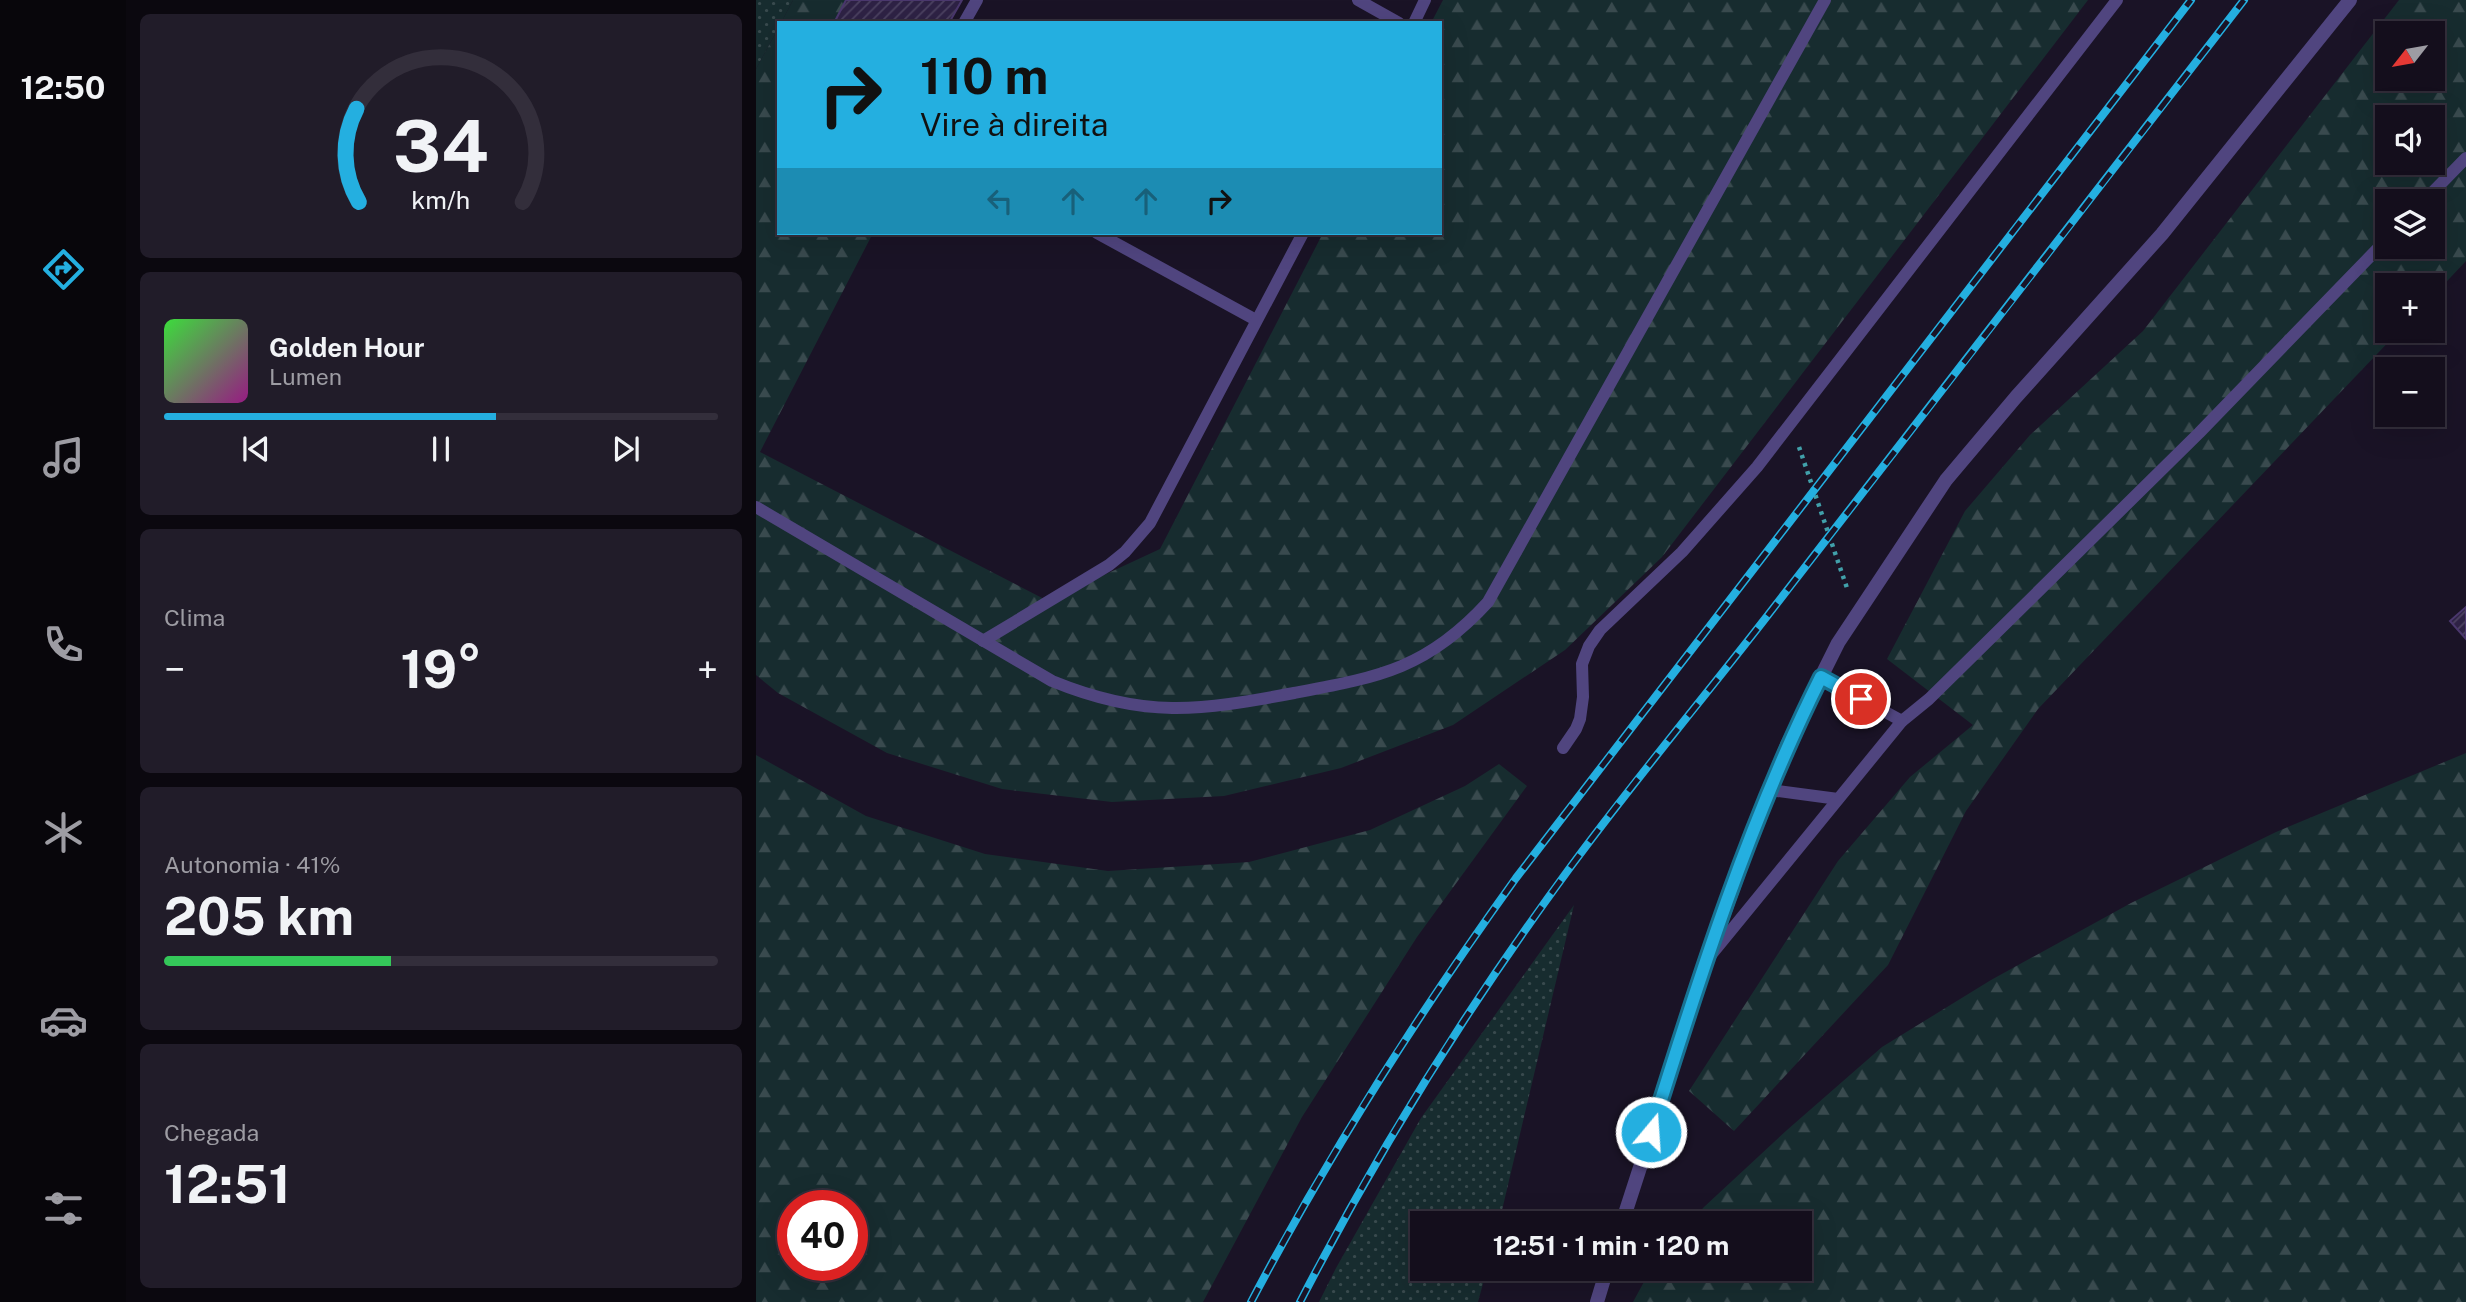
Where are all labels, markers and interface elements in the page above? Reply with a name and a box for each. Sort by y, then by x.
north arrow [2375,21,2445,91]
map controls [2375,21,2445,427]
text: 110 m [920,47,1048,105]
icon: right [805,49,896,140]
text: 12:50 [21,69,105,106]
text: 34 [393,103,489,188]
button: sound [2375,105,2445,175]
text: Vire à direita [920,106,1108,143]
icon: left [981,182,1019,220]
icon: ahead [1054,182,1092,220]
icon: ahead [1127,182,1165,220]
icon: right [1200,182,1238,220]
text: km/h [412,185,470,215]
button: layers [2375,189,2445,259]
icon: directions [39,245,88,294]
button: + [2375,273,2445,343]
text: Golden Hour [269,332,424,363]
button: − [2375,357,2445,427]
text: Lumen [269,363,342,390]
icon: previous [237,430,275,468]
icon: pause [422,430,460,468]
icon: next [607,430,645,468]
icon: music [39,433,88,482]
text: Clima [164,604,225,631]
icon: phone [39,620,88,669]
text: 19° [400,639,482,700]
text: − [164,647,185,692]
text: + [697,647,718,692]
pin [1831,669,1891,729]
icon: arrive [1842,680,1880,718]
icon: climate [39,808,88,857]
text: Autonomia · 41% [164,851,341,878]
text: 205 km [164,886,354,947]
icon: car [39,996,88,1045]
position arrow [1614,1095,1688,1169]
text: Chegada [164,1119,259,1146]
text: 12:51 [164,1154,291,1215]
icon: filters [39,1184,88,1233]
speed limit sign: 40 [777,1190,868,1281]
text: 12:51 · 1 min · 120 m [1493,1230,1729,1261]

